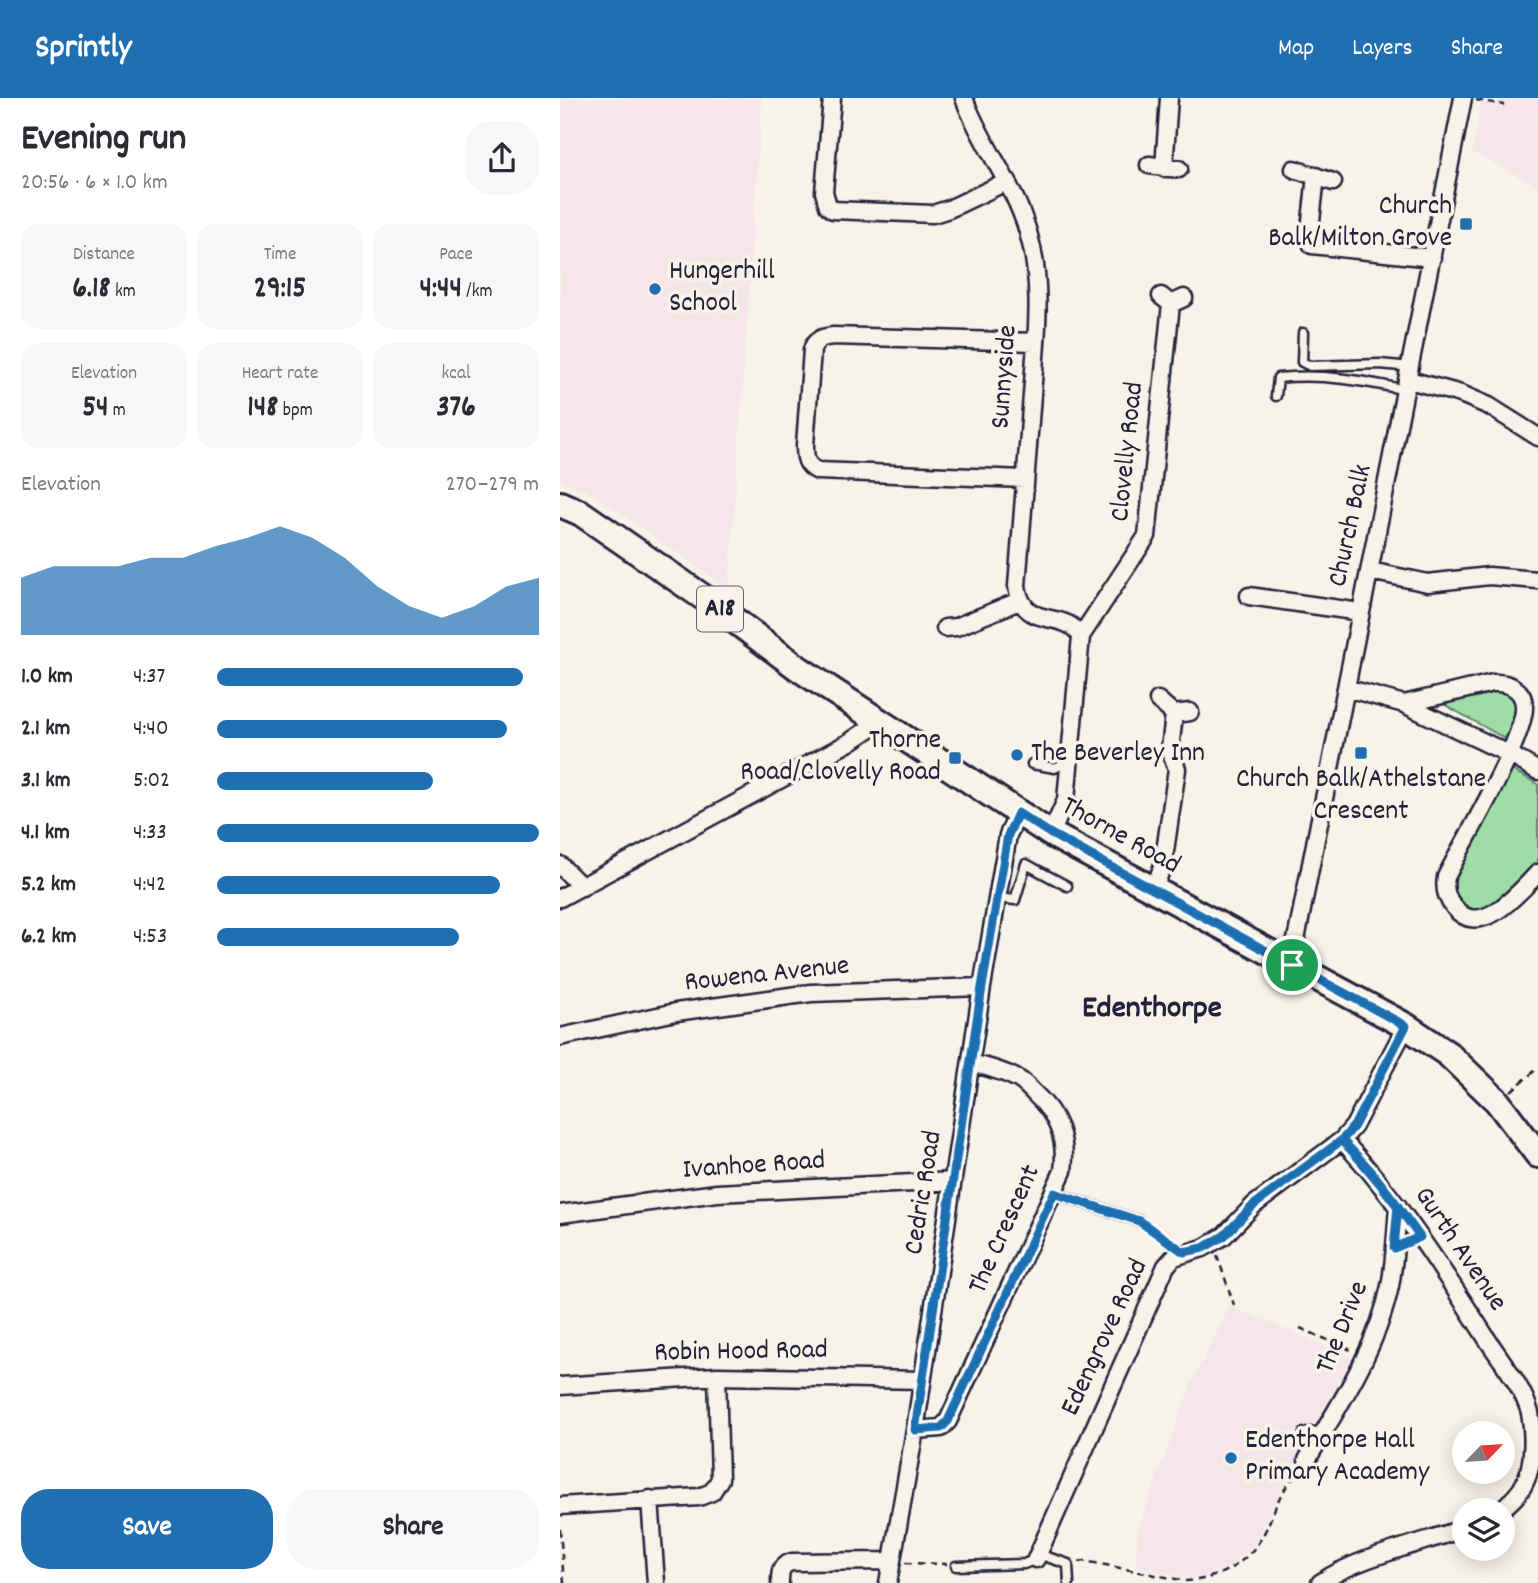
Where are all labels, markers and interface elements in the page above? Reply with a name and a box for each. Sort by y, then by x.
text: Sprintly [35,26,132,73]
text: Map [1278,32,1314,66]
text: Layers [1352,32,1413,66]
text: Share [1451,32,1503,66]
text: Evening run [21,113,186,168]
button: share [465,121,539,195]
text: 20:56 · 6 × 1.0 km [21,167,168,200]
place label: Church Balk/Milton Grove [1268,188,1452,260]
marker: Church Balk/Milton Grove [1458,216,1474,232]
text: Distance [73,242,135,269]
text: Time [264,242,296,269]
text: Pace [439,242,473,269]
place label: Hungerhill School [669,253,775,325]
text: 6.18 [72,269,111,312]
text: 29:15 [254,269,306,312]
text: 4:44 [420,269,462,312]
text: km [111,279,136,306]
text: /km [462,279,492,306]
marker: Hungerhill School [647,281,663,297]
street label: Sunnyside [982,324,1030,430]
text: Elevation [71,361,137,388]
text: Heart rate [242,361,318,388]
text: kcal [442,361,470,388]
street label: Clovelly Road [1102,380,1156,524]
text: 54 [82,388,108,431]
text: 148 [247,388,278,431]
text: 376 [436,388,476,431]
text: m [108,398,126,425]
text: bpm [278,398,313,425]
street label: Church Balk [1320,461,1384,591]
text: Elevation [21,469,101,502]
text: 270–279 m [446,469,539,502]
road number: A18 [697,587,743,632]
text: 1.0 km [21,661,73,694]
text: 4:37 [133,661,165,694]
text: 2.1 km [21,713,70,746]
text: 4:40 [133,713,168,746]
place label: Thorne Road/Clovelly Road [740,722,941,794]
place label: The Beverley Inn [1031,735,1205,775]
marker: Church Balk/Athelstane Crescent [1353,745,1369,761]
marker: The Beverley Inn [1009,747,1025,763]
marker: Thorne Road/Clovelly Road [947,750,963,766]
place label: Church Balk/Athelstane Crescent [1236,761,1486,833]
text: 3.1 km [21,765,71,798]
text: 5:02 [133,765,170,798]
street label: Thorne Road [1053,788,1187,886]
text: 4.1 km [21,817,70,850]
text: 4:33 [133,817,167,850]
text: 5.2 km [21,869,76,902]
text: 4:42 [133,869,166,902]
text: 6.2 km [21,921,77,954]
text: 4:53 [133,921,167,954]
pin [1262,935,1322,995]
icon: arrive [1273,946,1311,984]
street label: Rowena Avenue [683,947,851,1005]
district label: Edenthorpe [1082,987,1222,1033]
street label: Cedric Road [895,1128,955,1258]
street label: Ivanhoe Road [681,1142,827,1192]
street label: The Crescent [960,1159,1052,1301]
street label: Gurth Avenue [1402,1180,1516,1320]
street label: Edengrove Road [1052,1253,1160,1423]
street label: The Drive [1307,1276,1381,1380]
street label: Robin Hood Road [654,1331,828,1375]
north arrow [1452,1421,1516,1484]
map controls [1452,1421,1515,1561]
place label: Edenthorpe Hall Primary Academy [1245,1422,1430,1494]
marker: Edenthorpe Hall Primary Academy [1223,1450,1239,1466]
button: Save [21,1489,273,1569]
button: Share [287,1489,539,1569]
button: layers [1452,1498,1515,1561]

